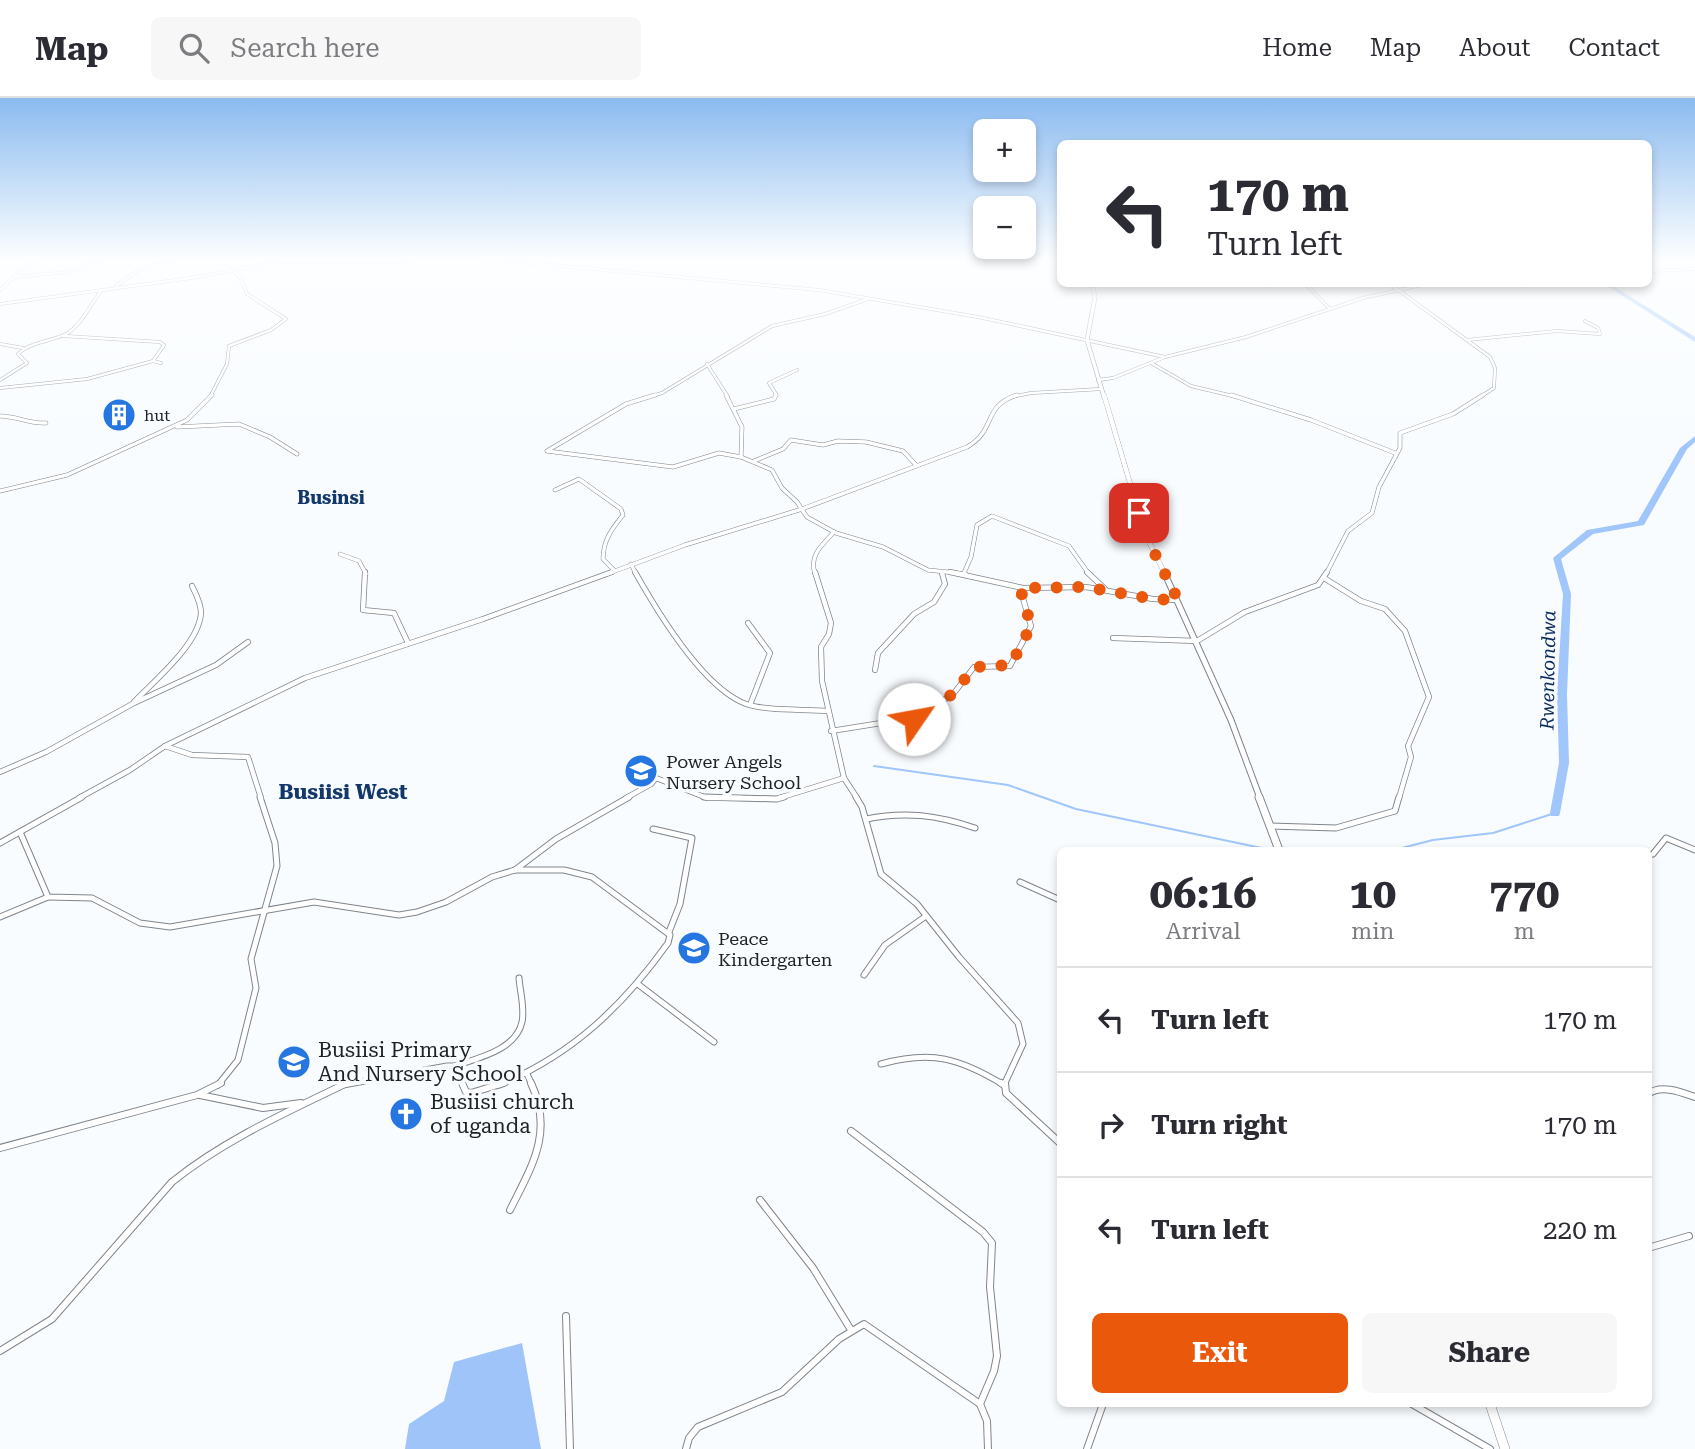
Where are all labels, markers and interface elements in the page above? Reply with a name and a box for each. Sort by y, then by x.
search box [151,17,641,80]
text: Map [35,29,109,68]
icon: search [175,29,213,67]
text: Search here [231,33,380,63]
text: Home [1262,34,1332,62]
text: Map [1370,34,1421,62]
text: About [1459,34,1530,62]
text: Contact [1568,34,1660,62]
map controls [973,119,1036,259]
button: + [973,119,1036,182]
text: 170 m [1207,166,1349,223]
icon: left [1092,168,1183,259]
button: − [973,196,1036,259]
text: Turn left [1207,225,1342,263]
building icon: hut [100,396,138,434]
place label: hut [144,406,170,425]
pin [1109,483,1169,543]
district label: Businsi [297,487,365,508]
icon: arrive [1120,494,1158,532]
water label: Rwenkondwa [1535,610,1561,731]
position arrow [877,682,951,756]
place label: Power Angels Nursery School [666,751,801,793]
school or university icon: Power Angels Nursery School [622,752,660,790]
district label: Busiisi West [278,780,408,804]
text: 06:16 [1150,869,1257,918]
text: 10 [1349,869,1396,918]
text: 770 [1489,869,1559,918]
text: Arrival [1166,918,1241,945]
text: min [1351,918,1394,945]
text: m [1514,918,1535,945]
place label: Peace Kindergarten [718,928,833,970]
school or university icon: Peace Kindergarten [675,929,713,967]
icon: left [1092,1001,1130,1039]
text: Turn left [1151,1005,1269,1035]
text: 170 m [1543,1005,1617,1035]
place label: Busiisi Primary And Nursery School [318,1038,523,1086]
school or university icon: Busiisi Primary And Nursery School [275,1043,313,1081]
place label: Busiisi church of uganda [430,1090,575,1138]
church icon: Busiisi church of uganda [387,1095,425,1133]
icon: right [1092,1106,1130,1144]
text: Turn right [1151,1110,1287,1140]
text: 170 m [1543,1110,1617,1140]
icon: left [1092,1211,1130,1249]
text: Turn left [1151,1215,1269,1245]
text: 220 m [1543,1215,1617,1245]
button: Exit [1092,1313,1348,1393]
button: Share [1362,1313,1617,1393]

